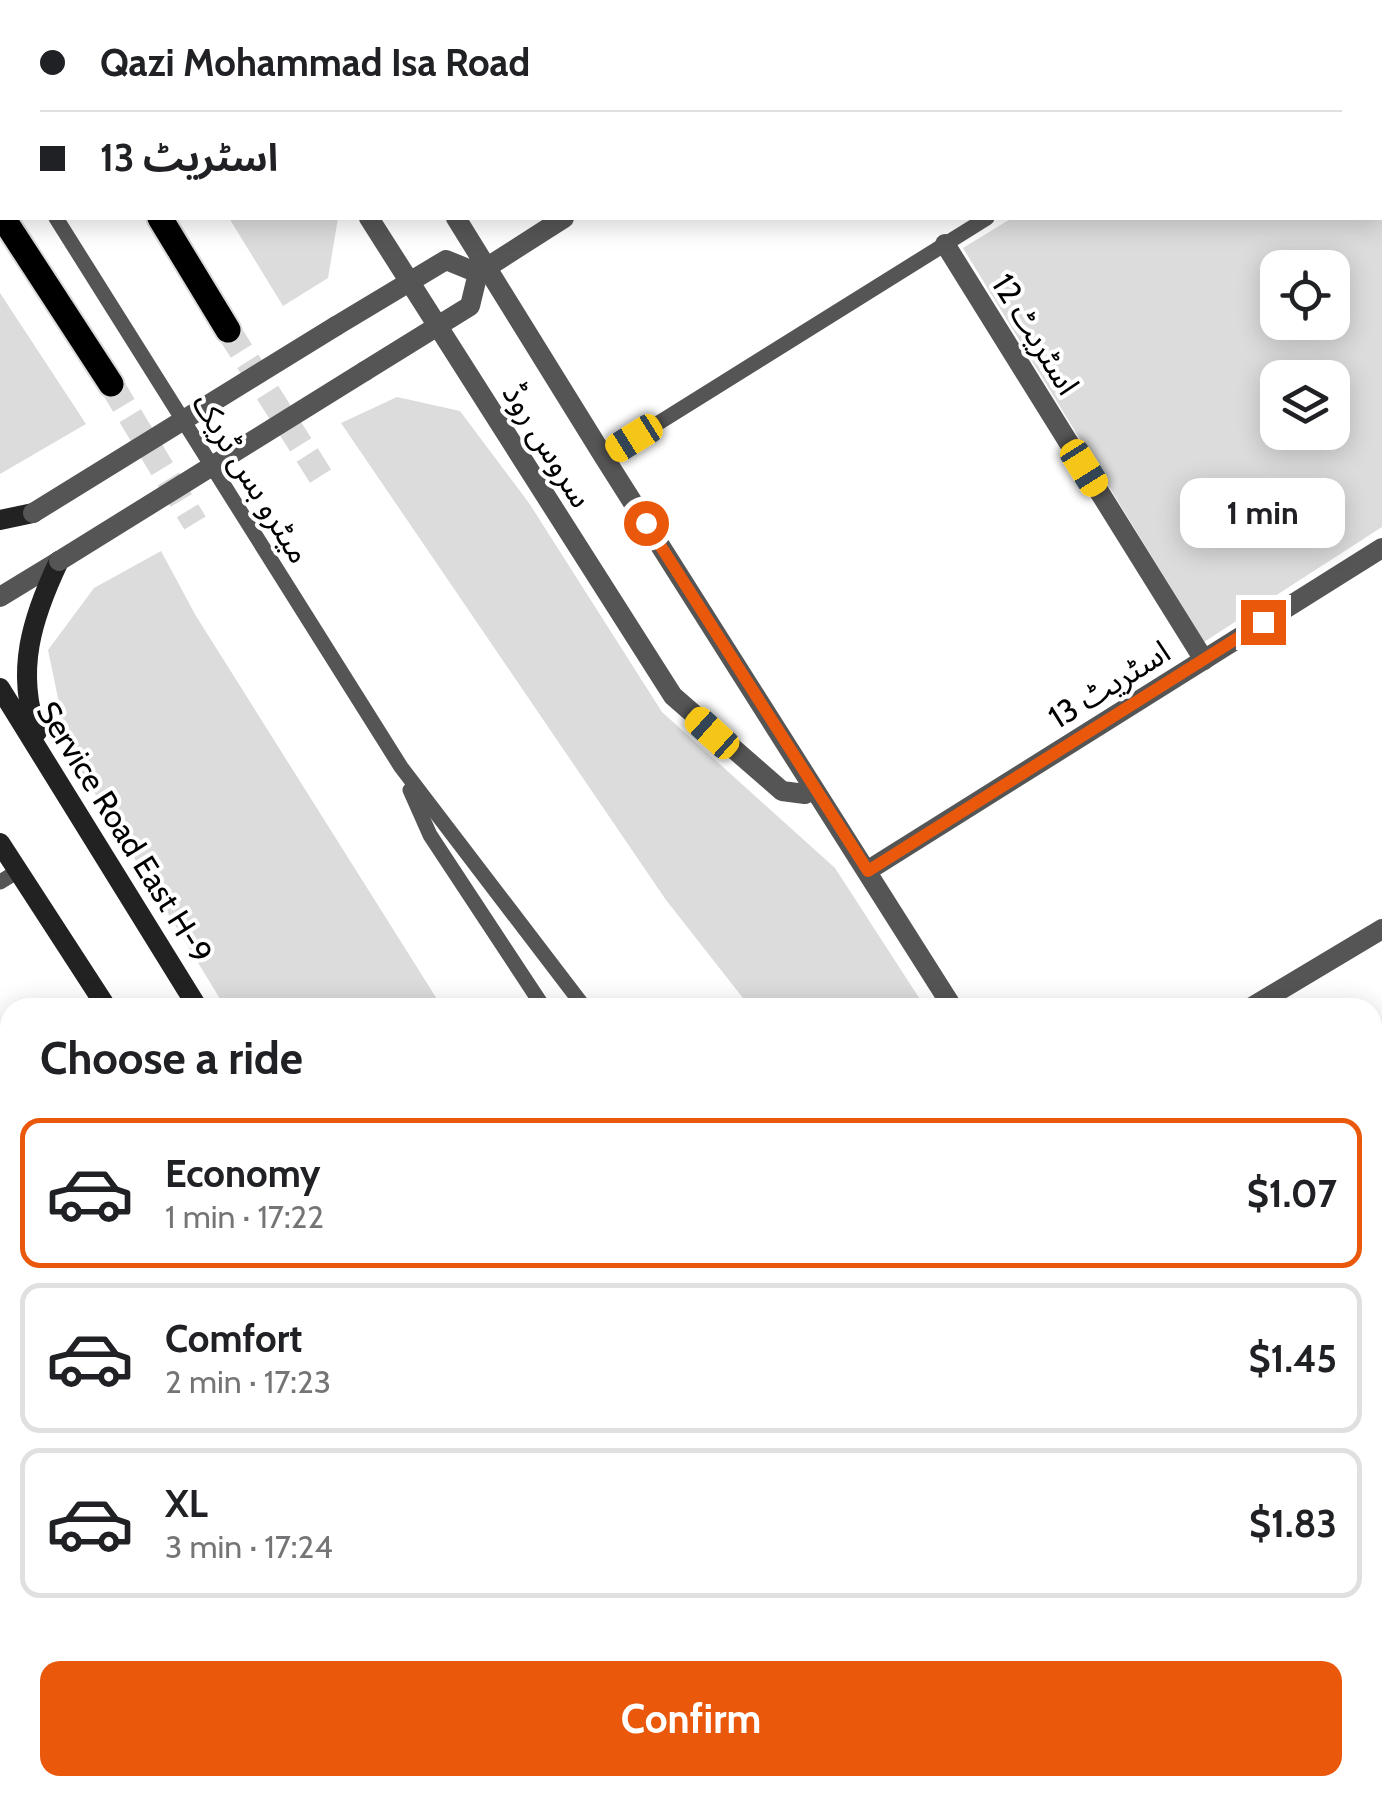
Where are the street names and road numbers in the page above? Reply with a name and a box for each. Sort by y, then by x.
street label: اسٹریٹ 12 [984,266,1088,402]
street label: سروس روڈ [495,376,601,514]
street label: میٹرو بس ٹریک [184,386,320,570]
street label: اسٹریٹ 13 [1041,631,1177,737]
street label: Service Road East H-9 [29,694,221,970]

